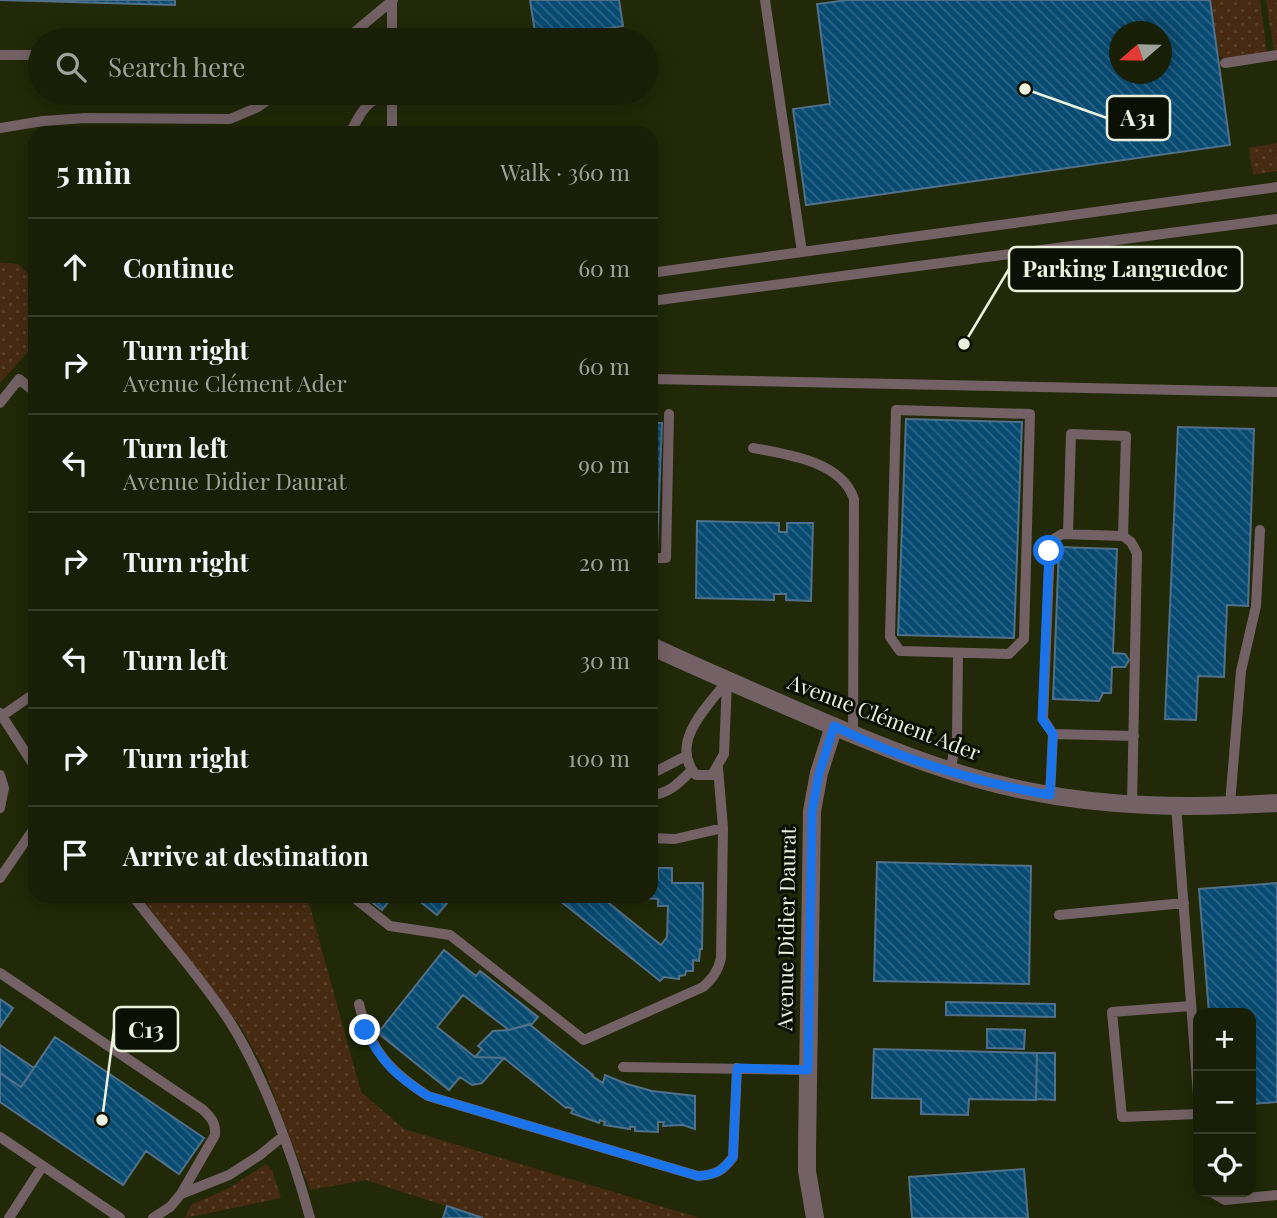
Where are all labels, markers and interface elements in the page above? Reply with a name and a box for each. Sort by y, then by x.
north arrow [1109,21,1172,84]
search box [28,28,658,105]
icon: search [52,48,90,86]
text: Search here [108,49,245,84]
callout: A31 [1107,96,1170,140]
text: A31 [1119,101,1156,132]
text: 5 min [56,152,131,192]
text: Walk · 360 m [500,156,630,187]
callout: Parking Languedoc [1009,247,1242,291]
icon: ahead [56,248,94,286]
text: Continue [123,250,234,285]
text: 60 m [578,252,630,283]
text: Parking Languedoc [1022,252,1228,283]
text: Turn right [123,332,249,367]
icon: right [56,346,94,384]
text: 60 m [578,350,630,381]
text: Avenue Clément Ader [123,367,347,398]
text: Turn left [123,430,228,465]
icon: left [56,444,94,482]
text: 90 m [578,448,630,479]
text: Avenue Didier Daurat [123,465,346,496]
route start [1033,535,1064,566]
icon: right [56,542,94,580]
text: Turn right [123,544,249,579]
text: 20 m [579,546,630,577]
icon: left [56,640,94,678]
text: Turn left [123,642,228,677]
text: 30 m [580,644,630,675]
street label: Avenue Clément Ader [783,666,986,766]
icon: right [56,738,94,776]
text: Turn right [123,740,249,775]
text: 100 m [568,742,630,773]
street label: Avenue Didier Daurat [769,826,801,1032]
icon: arrive [56,836,94,874]
text: Arrive at destination [123,838,369,873]
callout: C13 [114,1007,178,1051]
map controls [1193,1008,1256,1197]
button: + [1193,1008,1256,1071]
text: C13 [128,1013,164,1044]
route end [349,1014,380,1045]
button: − [1193,1071,1256,1134]
button: locate [1193,1134,1256,1197]

